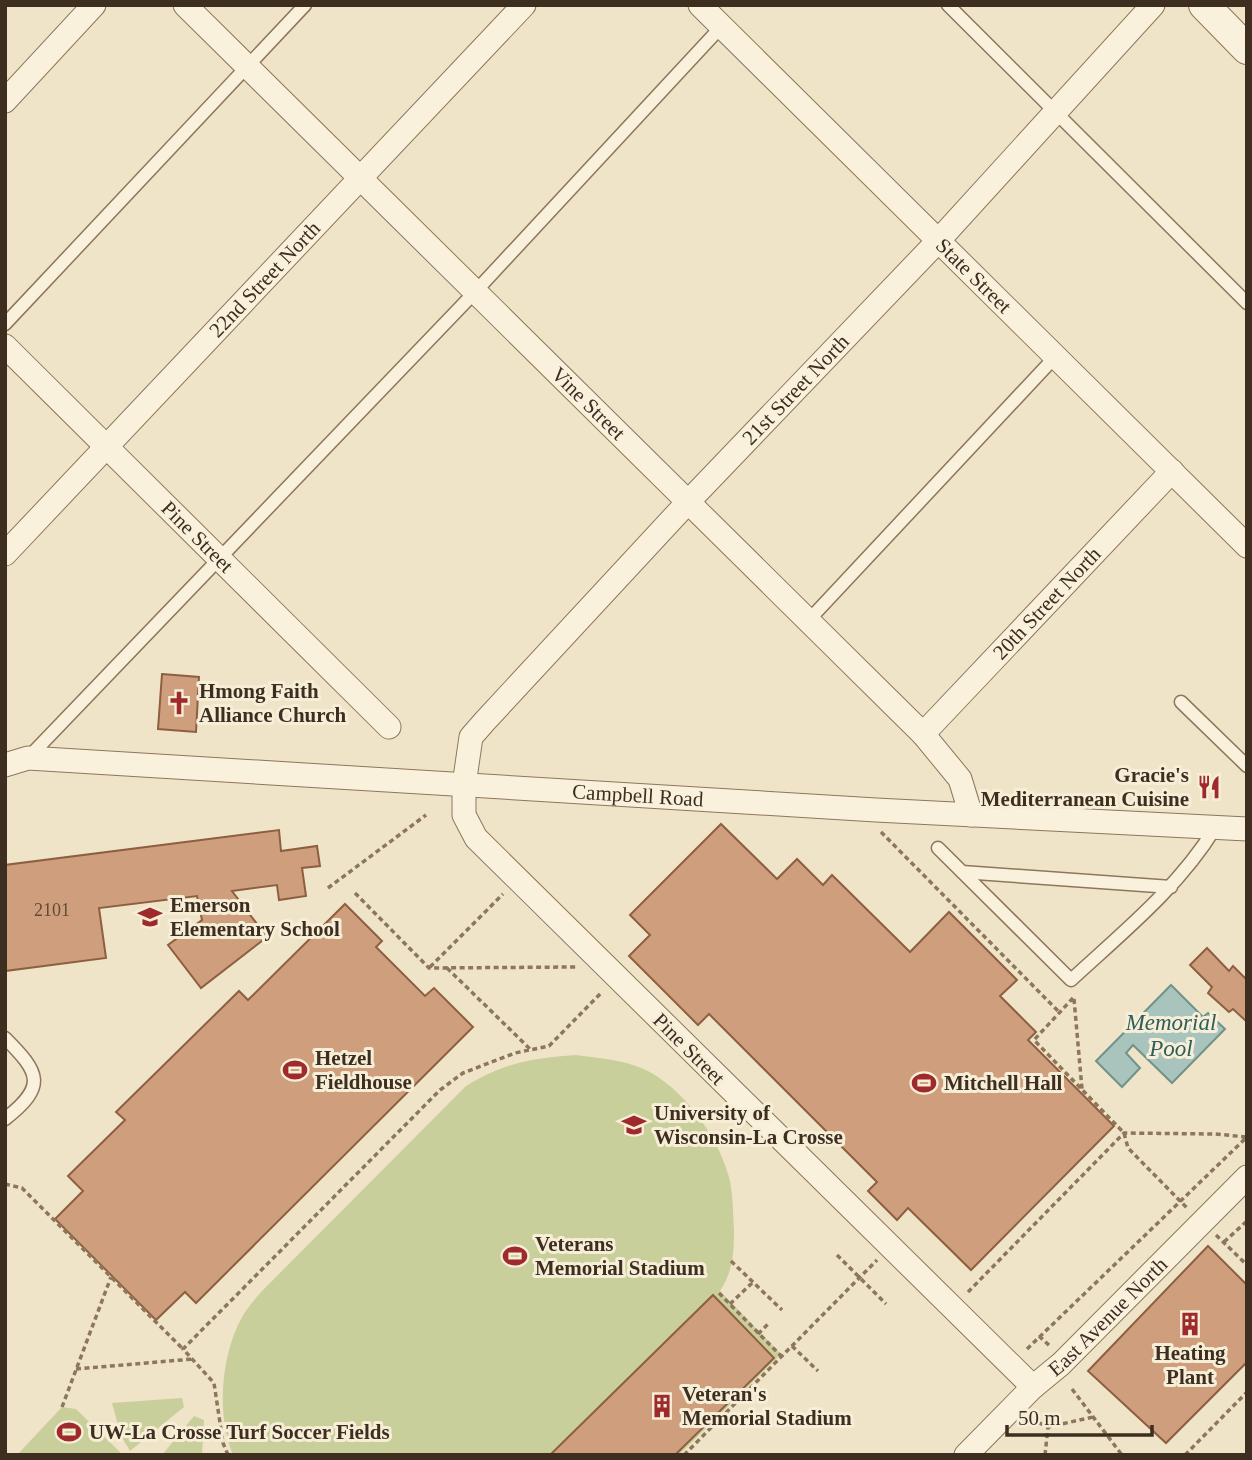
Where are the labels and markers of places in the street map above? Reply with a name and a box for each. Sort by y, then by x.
place label: Hmong Faith Alliance Church [199,679,347,727]
church icon: Hmong Faith Alliance Church [165,689,193,717]
place label: Gracie's Mediterranean Cuisine [981,763,1189,811]
restaurant icon: Gracie's Mediterranean Cuisine [1195,773,1223,801]
place label: Emerson Elementary School [170,893,340,941]
school or university icon: Emerson Elementary School [136,903,164,931]
place label: Hetzel Fieldhouse [315,1046,412,1094]
sports icon: Hetzel Fieldhouse [281,1056,309,1084]
sports icon: Mitchell Hall [910,1069,938,1097]
place label: Mitchell Hall [944,1071,1063,1095]
place label: University of Wisconsin-La Crosse [654,1101,843,1149]
school or university icon: University of Wisconsin-La Crosse [620,1111,648,1139]
place label: Veterans Memorial Stadium [535,1232,705,1280]
sports icon: Veterans Memorial Stadium [501,1242,529,1270]
building icon: Heating Plant [1176,1310,1204,1338]
place label: Heating Plant [1154,1341,1226,1389]
place label: Veteran's Memorial Stadium [682,1382,852,1430]
building icon: Veteran's Memorial Stadium [648,1392,676,1420]
sports icon: UW-La Crosse Turf Soccer Fields [55,1418,83,1446]
place label: UW-La Crosse Turf Soccer Fields [89,1420,390,1444]

